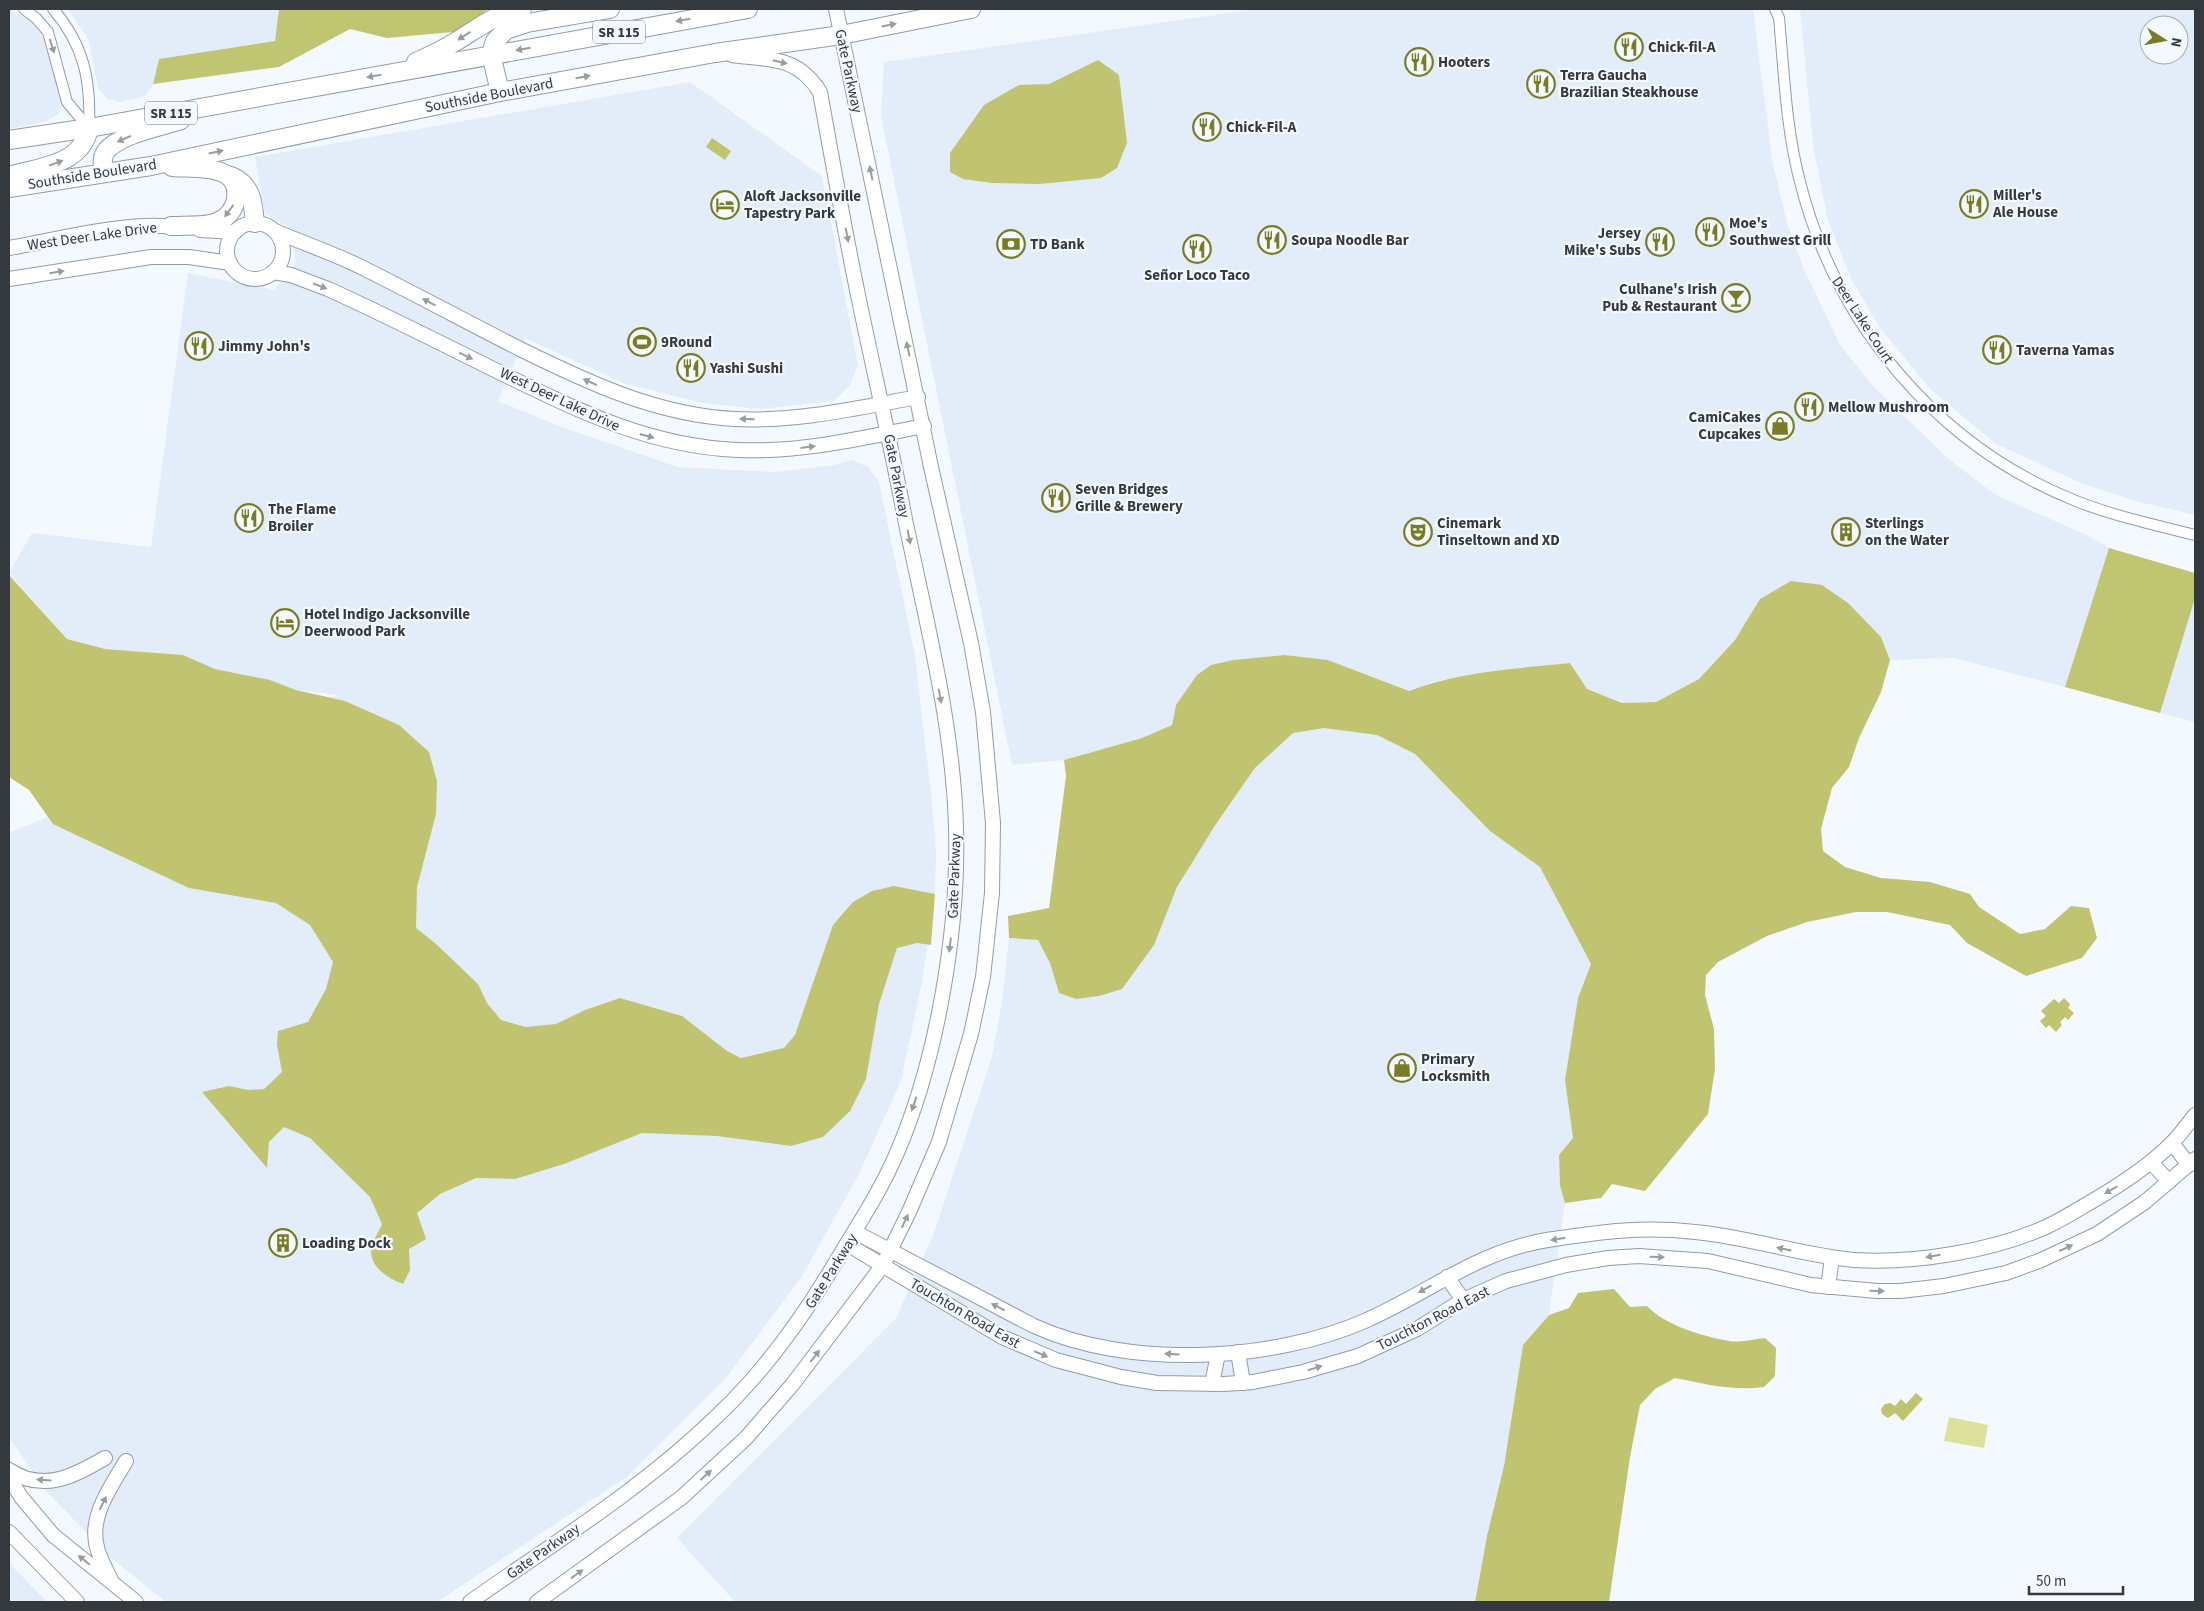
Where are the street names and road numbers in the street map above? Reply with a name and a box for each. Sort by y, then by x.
road number: SR 115 [593,21,645,44]
street label: Gate Parkway [829,27,868,115]
street label: Southside Boulevard [423,73,555,118]
road number: SR 115 [145,102,197,125]
street label: Southside Boulevard [26,154,158,195]
street label: West Deer Lake Drive [26,217,158,256]
street label: Deer Lake Court [1827,273,1899,368]
street label: West Deer Lake Drive [496,362,623,437]
street label: Gate Parkway [878,432,915,520]
street label: Gate Parkway [943,833,966,919]
street label: Gate Parkway [800,1230,863,1313]
street label: Touchton Road East [906,1273,1024,1354]
street label: Touchton Road East [1373,1281,1493,1356]
street label: Gate Parkway [502,1518,584,1584]

